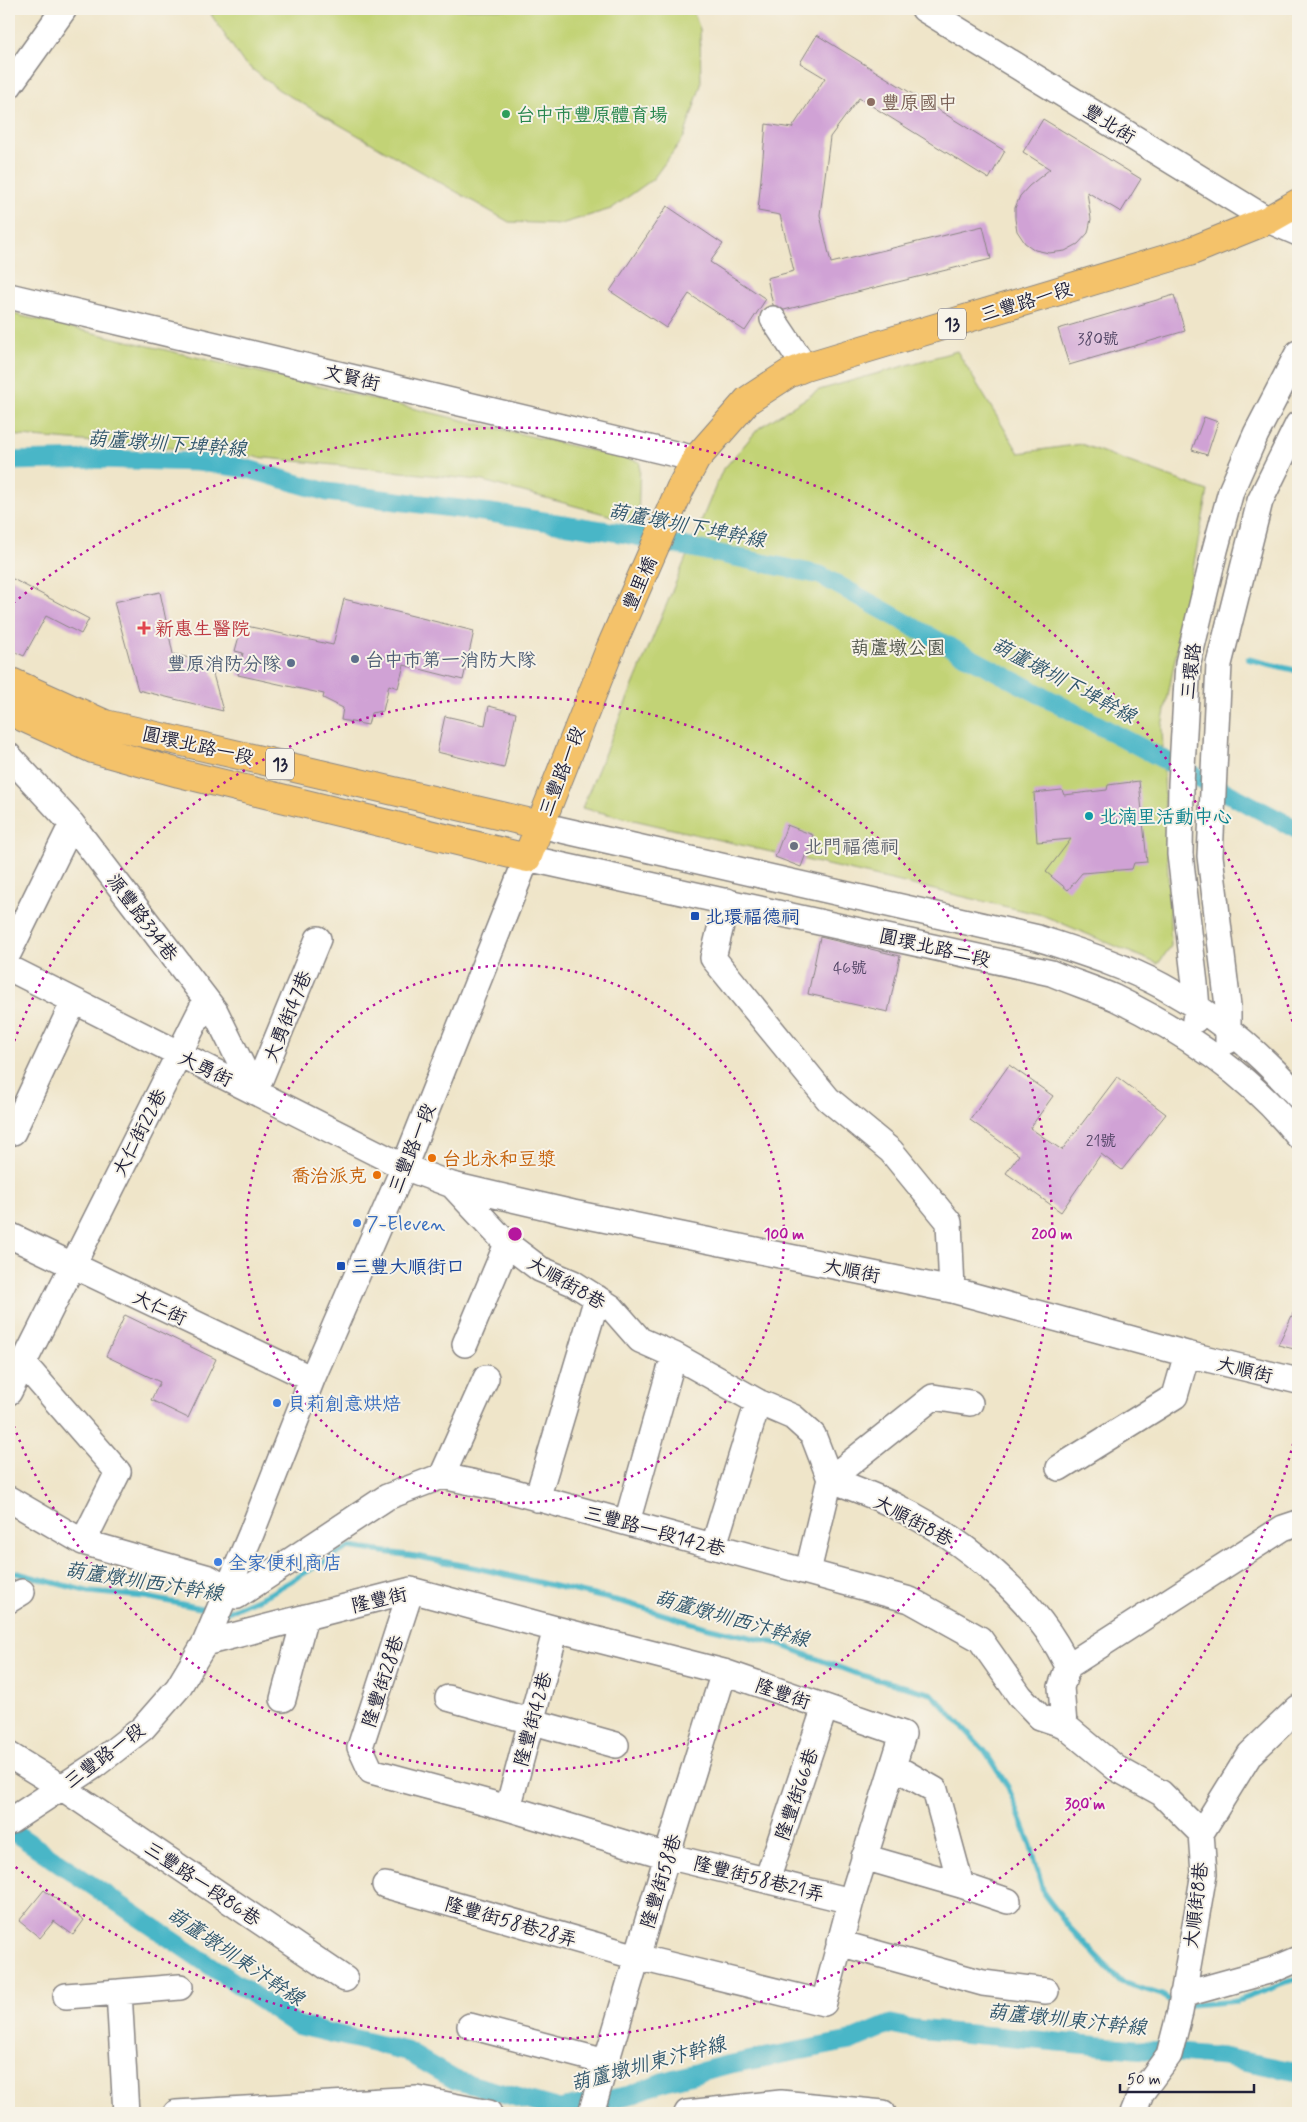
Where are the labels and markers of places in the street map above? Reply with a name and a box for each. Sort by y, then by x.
place label: 豐原國中 [881,91,957,116]
marker: 豐原國中 [865,96,877,108]
place label: 台中市豐原體育場 [516,103,668,128]
marker: 台中市豐原體育場 [500,108,512,120]
place label: 新惠生醫院 [155,617,250,642]
marker: 新惠生醫院 [137,621,151,635]
place label: 台中市第一消防大隊 [365,648,536,673]
place label: 豐原消防分隊 [167,652,281,677]
marker: 台中市第一消防大隊 [349,653,361,665]
marker: 豐原消防分隊 [285,657,297,669]
place label: 北湳里活動中心 [1099,805,1232,830]
marker: 北湳里活動中心 [1083,810,1095,822]
place label: 北門福德祠 [804,835,899,860]
marker: 北門福德祠 [788,840,800,852]
place label: 北環福德祠 [705,905,800,930]
marker: 北環福德祠 [689,910,701,922]
place label: 台北永和豆漿 [442,1147,556,1172]
marker: 台北永和豆漿 [426,1152,438,1164]
place label: 喬治派克 [291,1164,367,1189]
marker: 喬治派克 [371,1169,383,1181]
place label: 7-Eleven [367,1212,445,1237]
marker: 7-Eleven [351,1217,363,1229]
centre of rings [506,1225,524,1243]
place label: 三豐大順街口 [351,1255,465,1280]
marker: 三豐大順街口 [335,1260,347,1272]
place label: 貝莉創意烘焙 [287,1392,401,1417]
marker: 貝莉創意烘焙 [271,1397,283,1409]
place label: 全家便利商店 [228,1551,342,1576]
marker: 全家便利商店 [212,1556,224,1568]

